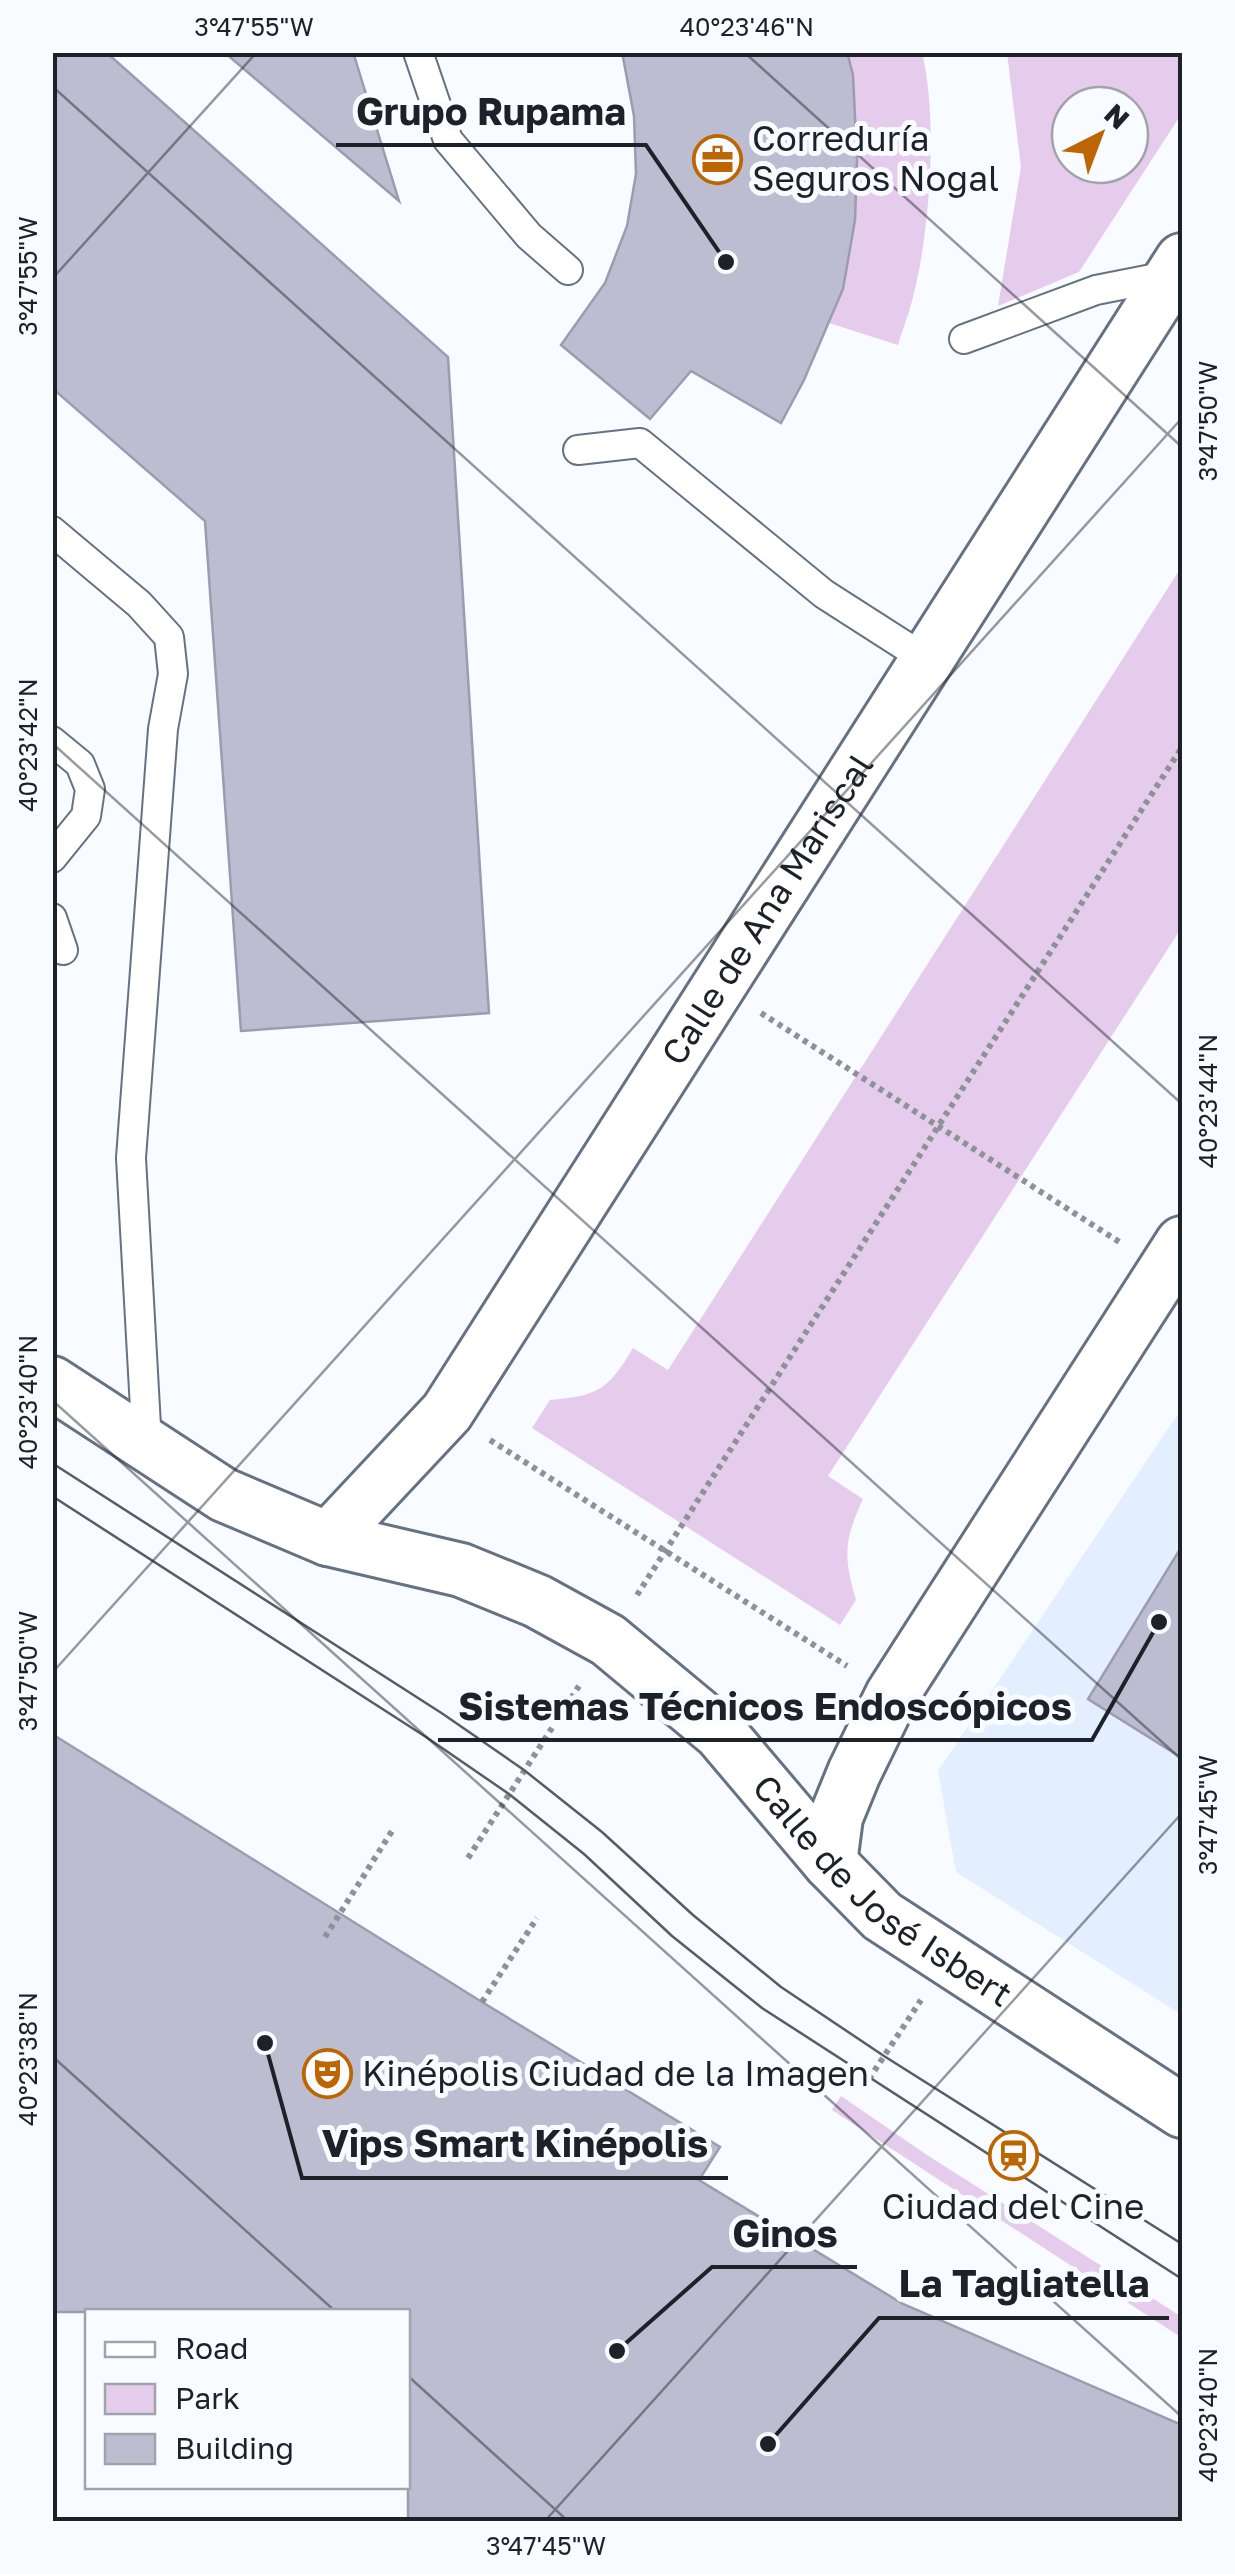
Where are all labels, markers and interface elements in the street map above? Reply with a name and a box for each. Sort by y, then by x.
text: 3°47'55"W [194,11,314,42]
text: 40°23'46"N [680,11,814,42]
callout: Grupo Rupama [336,77,646,145]
north arrow [1050,85,1150,185]
text: Grupo Rupama [356,88,626,133]
text: N [1098,97,1136,135]
place label: Correduría Seguros Nogal [752,117,999,199]
office icon: Correduría Seguros Nogal [691,133,743,185]
text: 3°47'55"W [12,216,43,336]
text: 3°47'50"W [1192,361,1223,481]
text: 40°23'42"N [12,678,43,812]
street label: Calle de Ana Mariscal [652,746,881,1072]
text: 40°23'44"N [1192,1034,1223,1168]
text: 40°23'40"N [12,1335,43,1469]
text: 3°47'50"W [12,1611,43,1731]
callout: Sistemas Técnicos Endoscópicos [438,1672,1092,1740]
text: Sistemas Técnicos Endoscópicos [458,1683,1072,1728]
text: 3°47'45"W [1192,1755,1223,1875]
street label: Calle de José Isbert [745,1766,1020,2015]
text: 40°23'38"N [12,1992,43,2126]
theatre icon: Kinépolis Ciudad de la Imagen [301,2048,353,2100]
place label: Kinépolis Ciudad de la Imagen [362,2052,869,2094]
callout: Vips Smart Kinépolis [302,2110,728,2178]
text: Vips Smart Kinépolis [322,2120,708,2165]
station icon: Ciudad del Cine [987,2129,1039,2181]
place label: Ciudad del Cine [882,2185,1144,2227]
callout: Ginos [712,2199,857,2267]
text: Ginos [732,2210,838,2255]
callout: La Tagliatella [879,2250,1169,2318]
text: La Tagliatella [899,2260,1149,2306]
legend [85,2309,410,2489]
text: Road [175,2330,249,2366]
text: 40°23'40"N [1192,2348,1223,2482]
text: Park [175,2380,240,2416]
text: Building [175,2430,294,2466]
text: 3°47'45"W [486,2530,606,2561]

